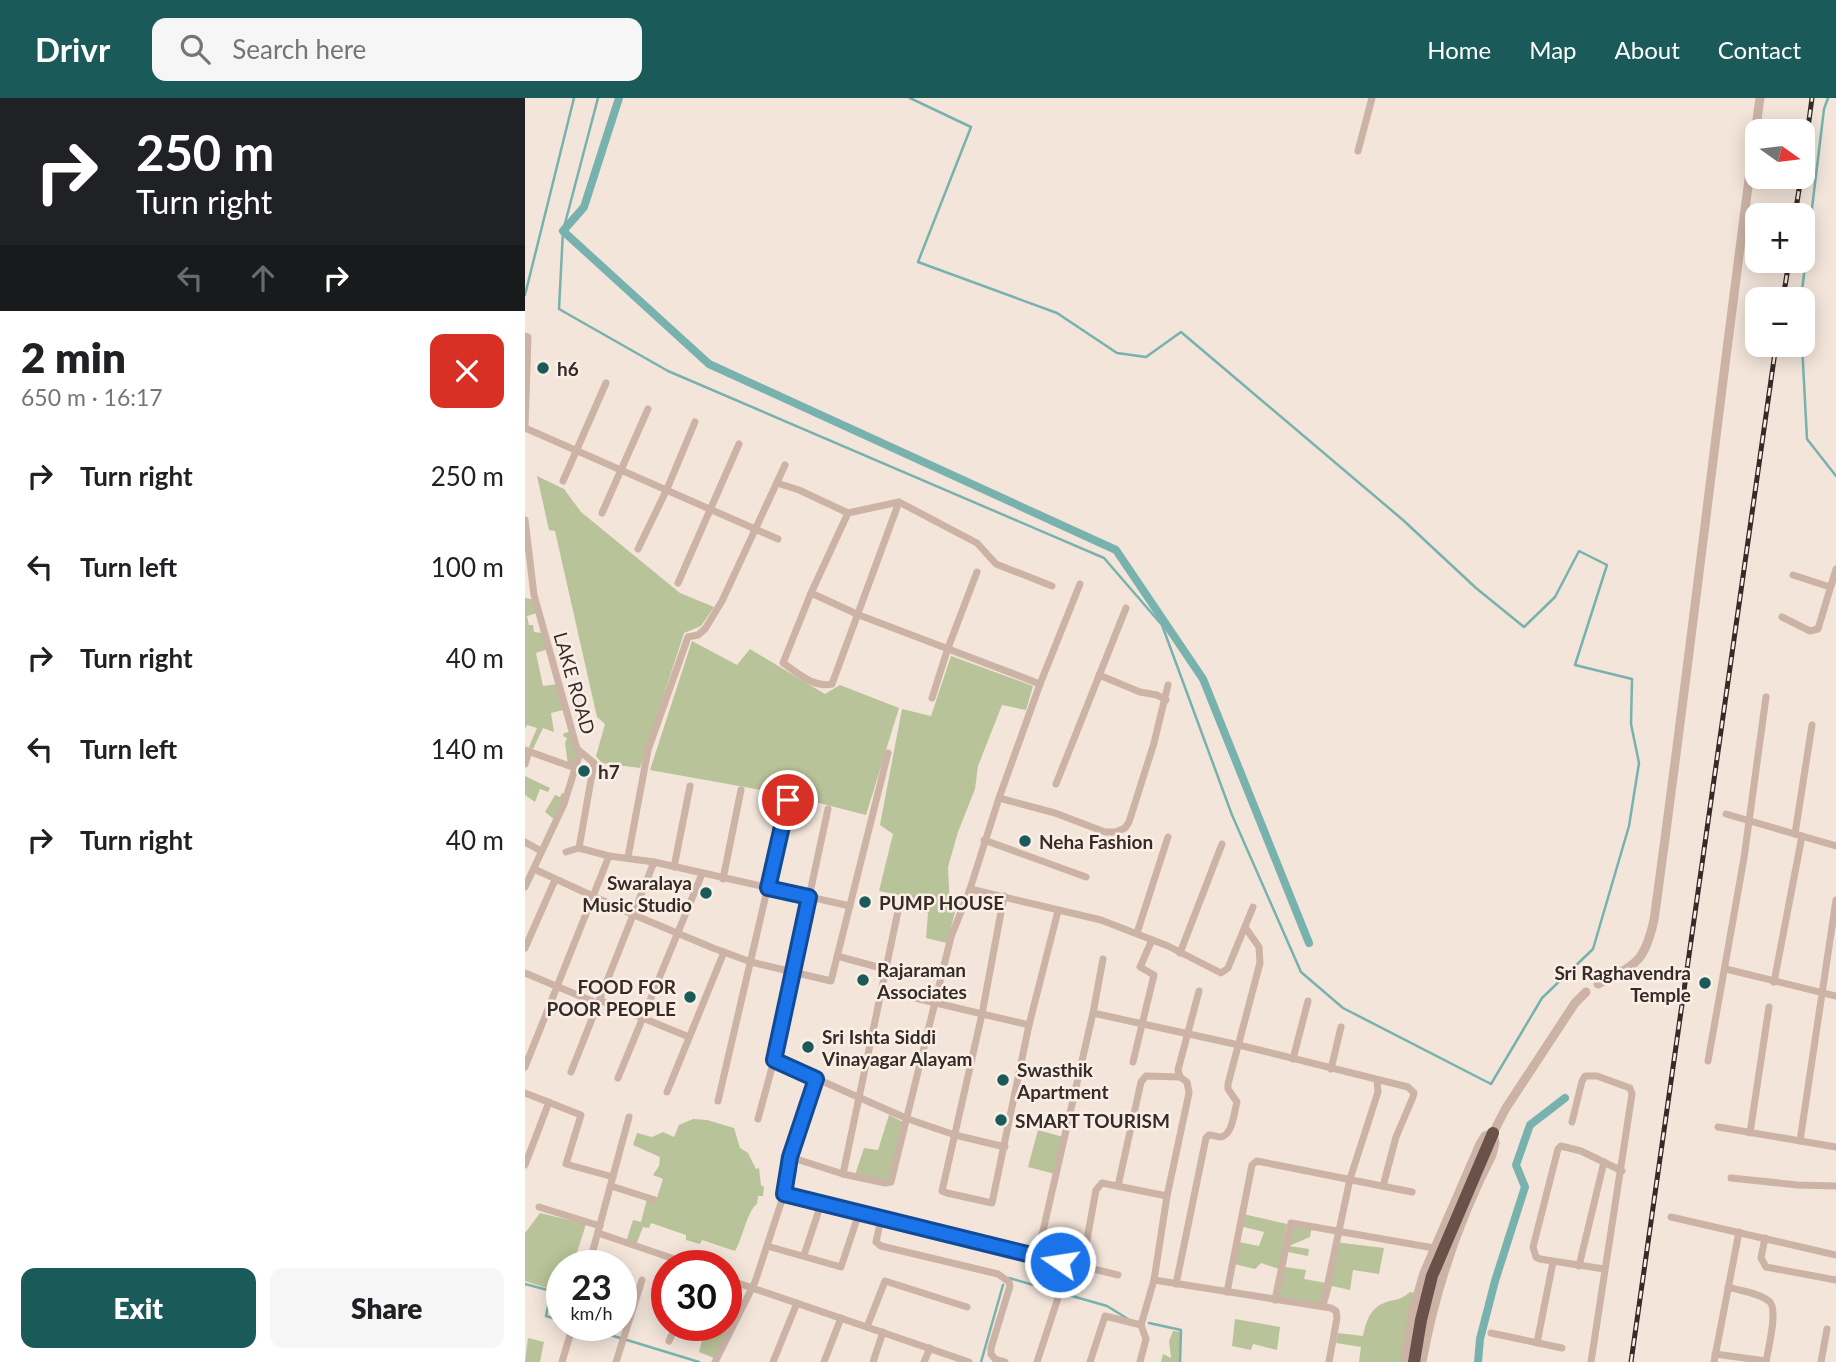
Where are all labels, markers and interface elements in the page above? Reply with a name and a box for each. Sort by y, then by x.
search box [152,18,642,81]
text: Drivr [35,29,110,69]
icon: search [176,30,214,68]
text: Search here [232,33,366,65]
text: Home [1427,35,1491,64]
text: Map [1529,35,1577,64]
text: About [1615,35,1680,64]
text: Contact [1718,35,1801,64]
north arrow [1745,119,1815,189]
map controls [1745,119,1815,357]
text: 250 m [136,123,274,181]
icon: right [21,126,112,217]
text: Turn right [136,182,272,221]
button: + [1745,203,1815,273]
icon: left [171,259,209,297]
icon: ahead [244,259,282,297]
icon: right [317,259,355,297]
button: − [1745,287,1815,357]
text: 2 min [21,332,126,382]
button: close [430,334,504,408]
place label: h6 [557,357,579,380]
marker: h6 [535,360,551,376]
text: 650 m · 16:17 [21,383,163,411]
icon: right [21,457,59,495]
text: Turn right [80,460,193,492]
text: 250 m [431,460,504,492]
icon: left [21,548,59,586]
text: Turn left [80,551,177,583]
text: 100 m [431,551,504,583]
street label: LAKE ROAD [549,629,601,737]
icon: right [21,639,59,677]
text: Turn right [80,642,193,674]
text: 40 m [446,642,504,674]
icon: left [21,730,59,768]
text: Turn left [80,733,177,765]
text: 140 m [431,733,504,765]
place label: h7 [598,760,620,783]
marker: h7 [576,763,592,779]
pin [758,770,818,830]
icon: arrive [769,781,807,819]
icon: right [21,821,59,859]
text: Turn right [80,824,193,856]
text: 40 m [446,824,504,856]
place label: Neha Fashion [1039,830,1153,853]
marker: Neha Fashion [1017,833,1033,849]
place label: Swaralaya Music Studio [582,871,692,916]
marker: Swaralaya Music Studio [698,885,714,901]
place label: PUMP HOUSE [879,891,1004,914]
marker: PUMP HOUSE [857,894,873,910]
place label: Rajaraman Associates [876,958,967,1003]
place label: Sri Raghavendra Temple [1554,961,1691,1006]
marker: Rajaraman Associates [855,972,871,988]
place label: FOOD FOR POOR PEOPLE [546,975,677,1020]
marker: Sri Raghavendra Temple [1697,975,1713,991]
marker: FOOD FOR POOR PEOPLE [682,989,698,1005]
place label: Sri Ishta Siddi Vinayagar Alayam [821,1025,973,1070]
marker: Sri Ishta Siddi Vinayagar Alayam [800,1039,816,1055]
place label: Swasthik Apartment [1016,1058,1108,1103]
marker: Swasthik Apartment [995,1072,1011,1088]
place label: SMART TOURISM [1015,1109,1170,1132]
marker: SMART TOURISM [993,1112,1009,1128]
position arrow [1023,1225,1097,1299]
speed limit sign: 30 [651,1250,742,1341]
text: 23 [571,1265,612,1307]
button: Exit [21,1268,256,1348]
button: Share [270,1268,504,1348]
text: km/h [570,1302,613,1324]

